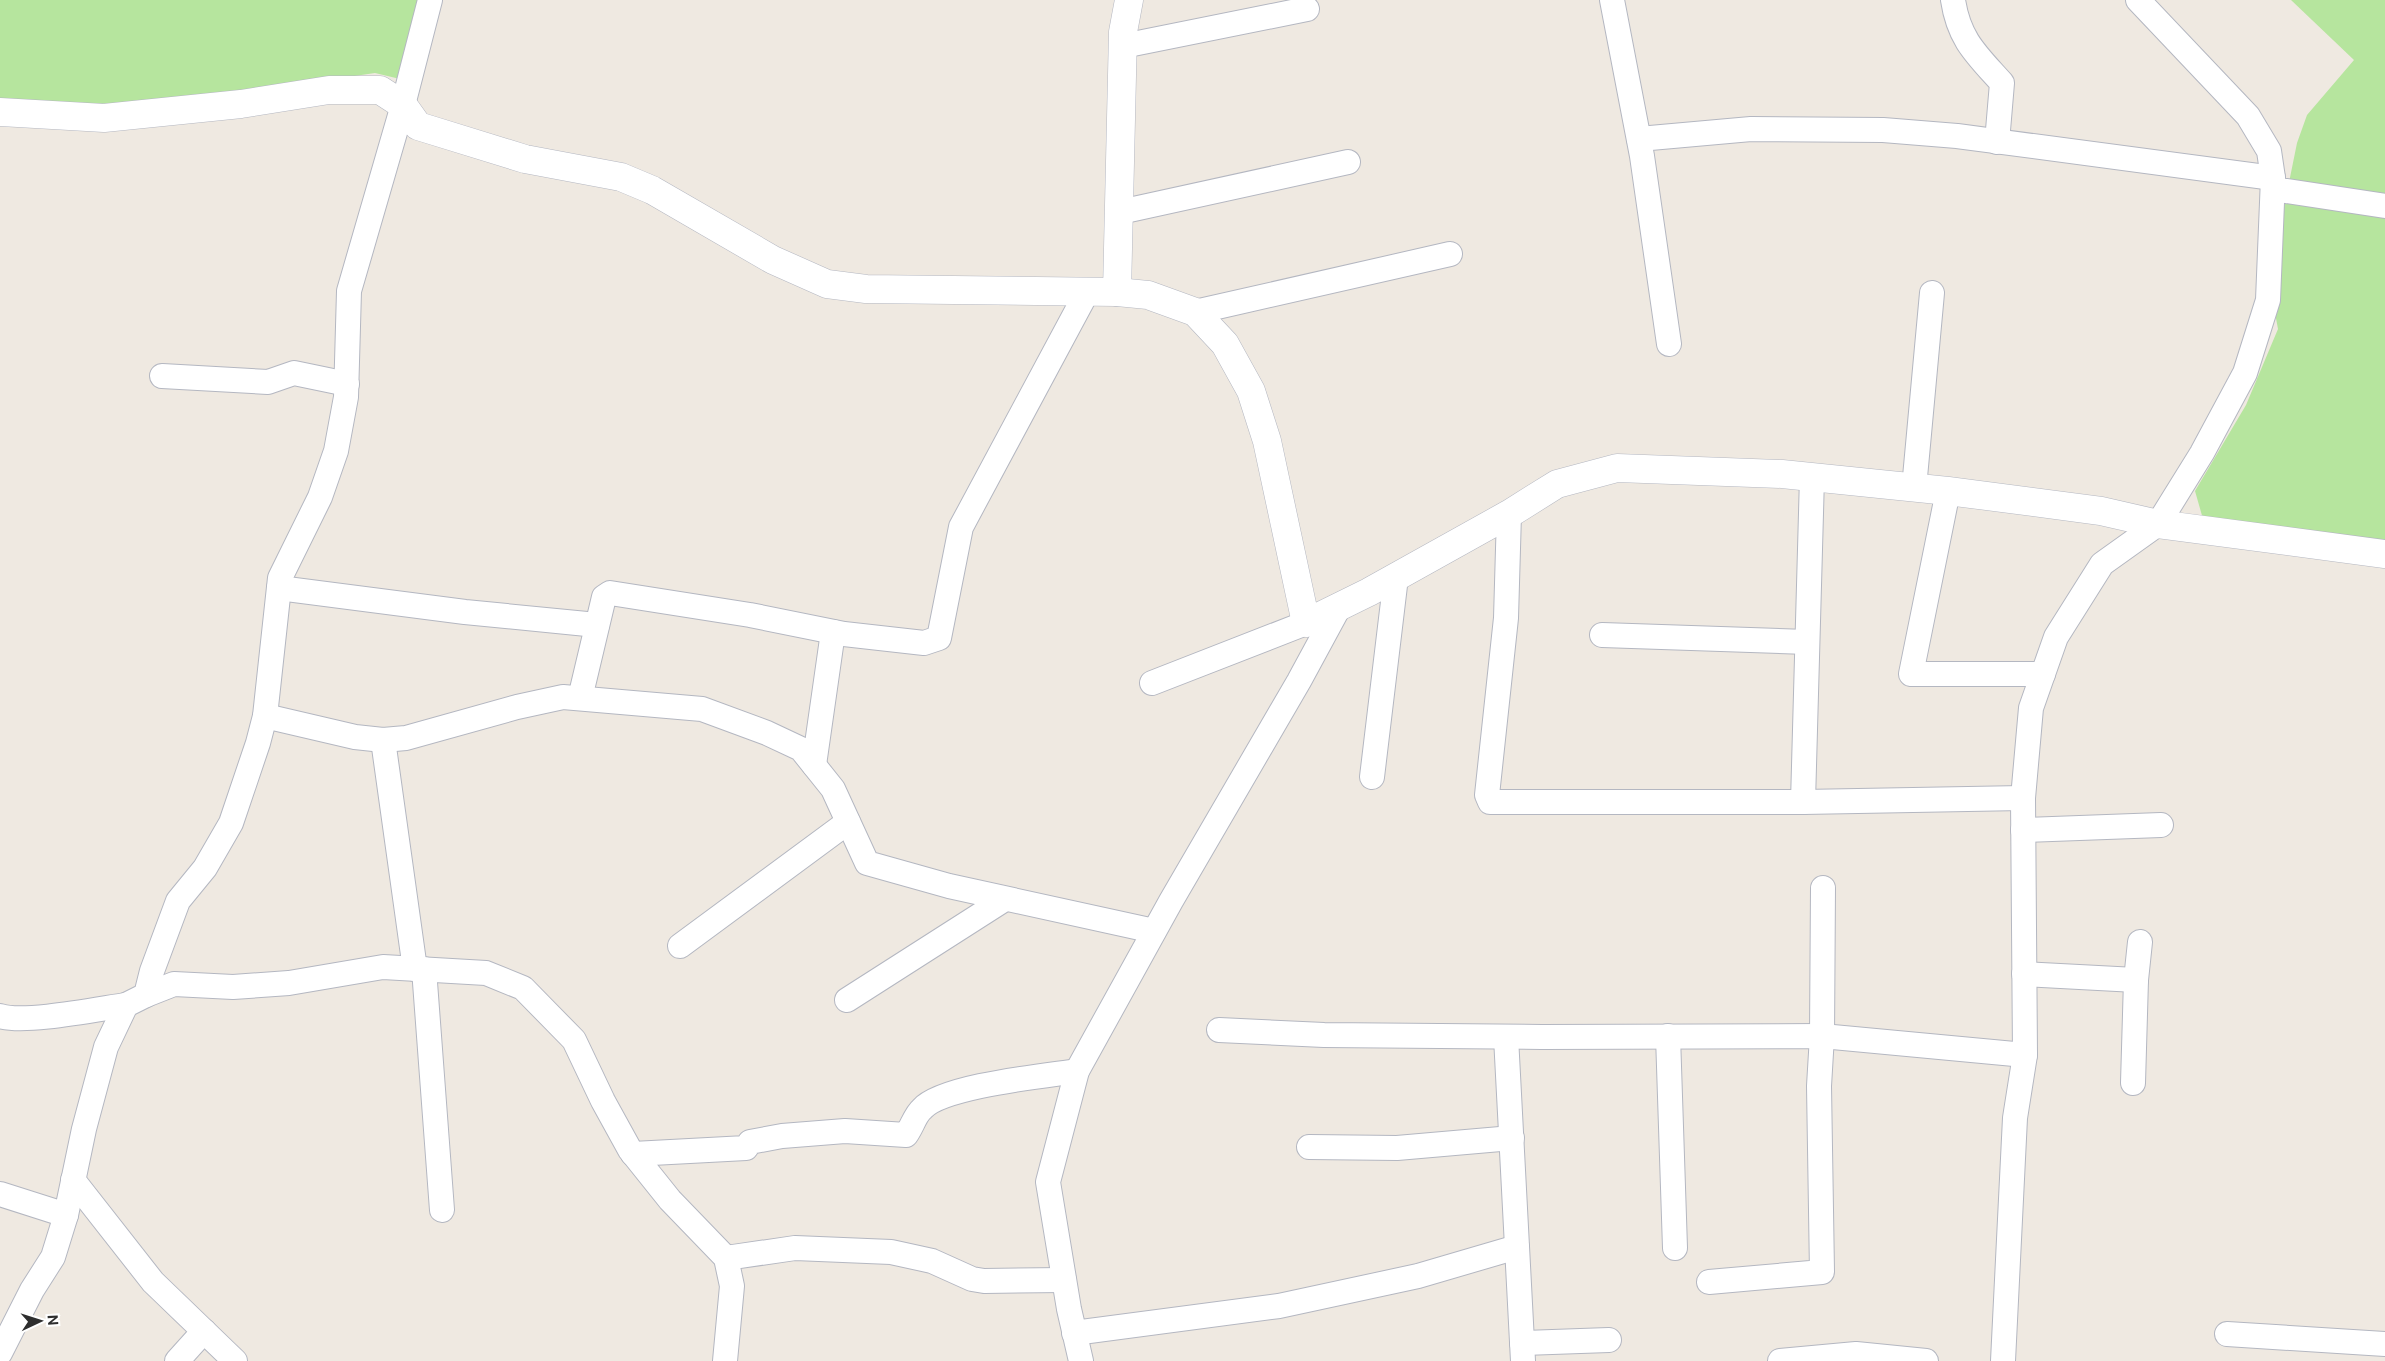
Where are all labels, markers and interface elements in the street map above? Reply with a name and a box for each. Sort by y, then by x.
north arrow [15,1296,65,1346]
text: N [45,1314,61,1326]

